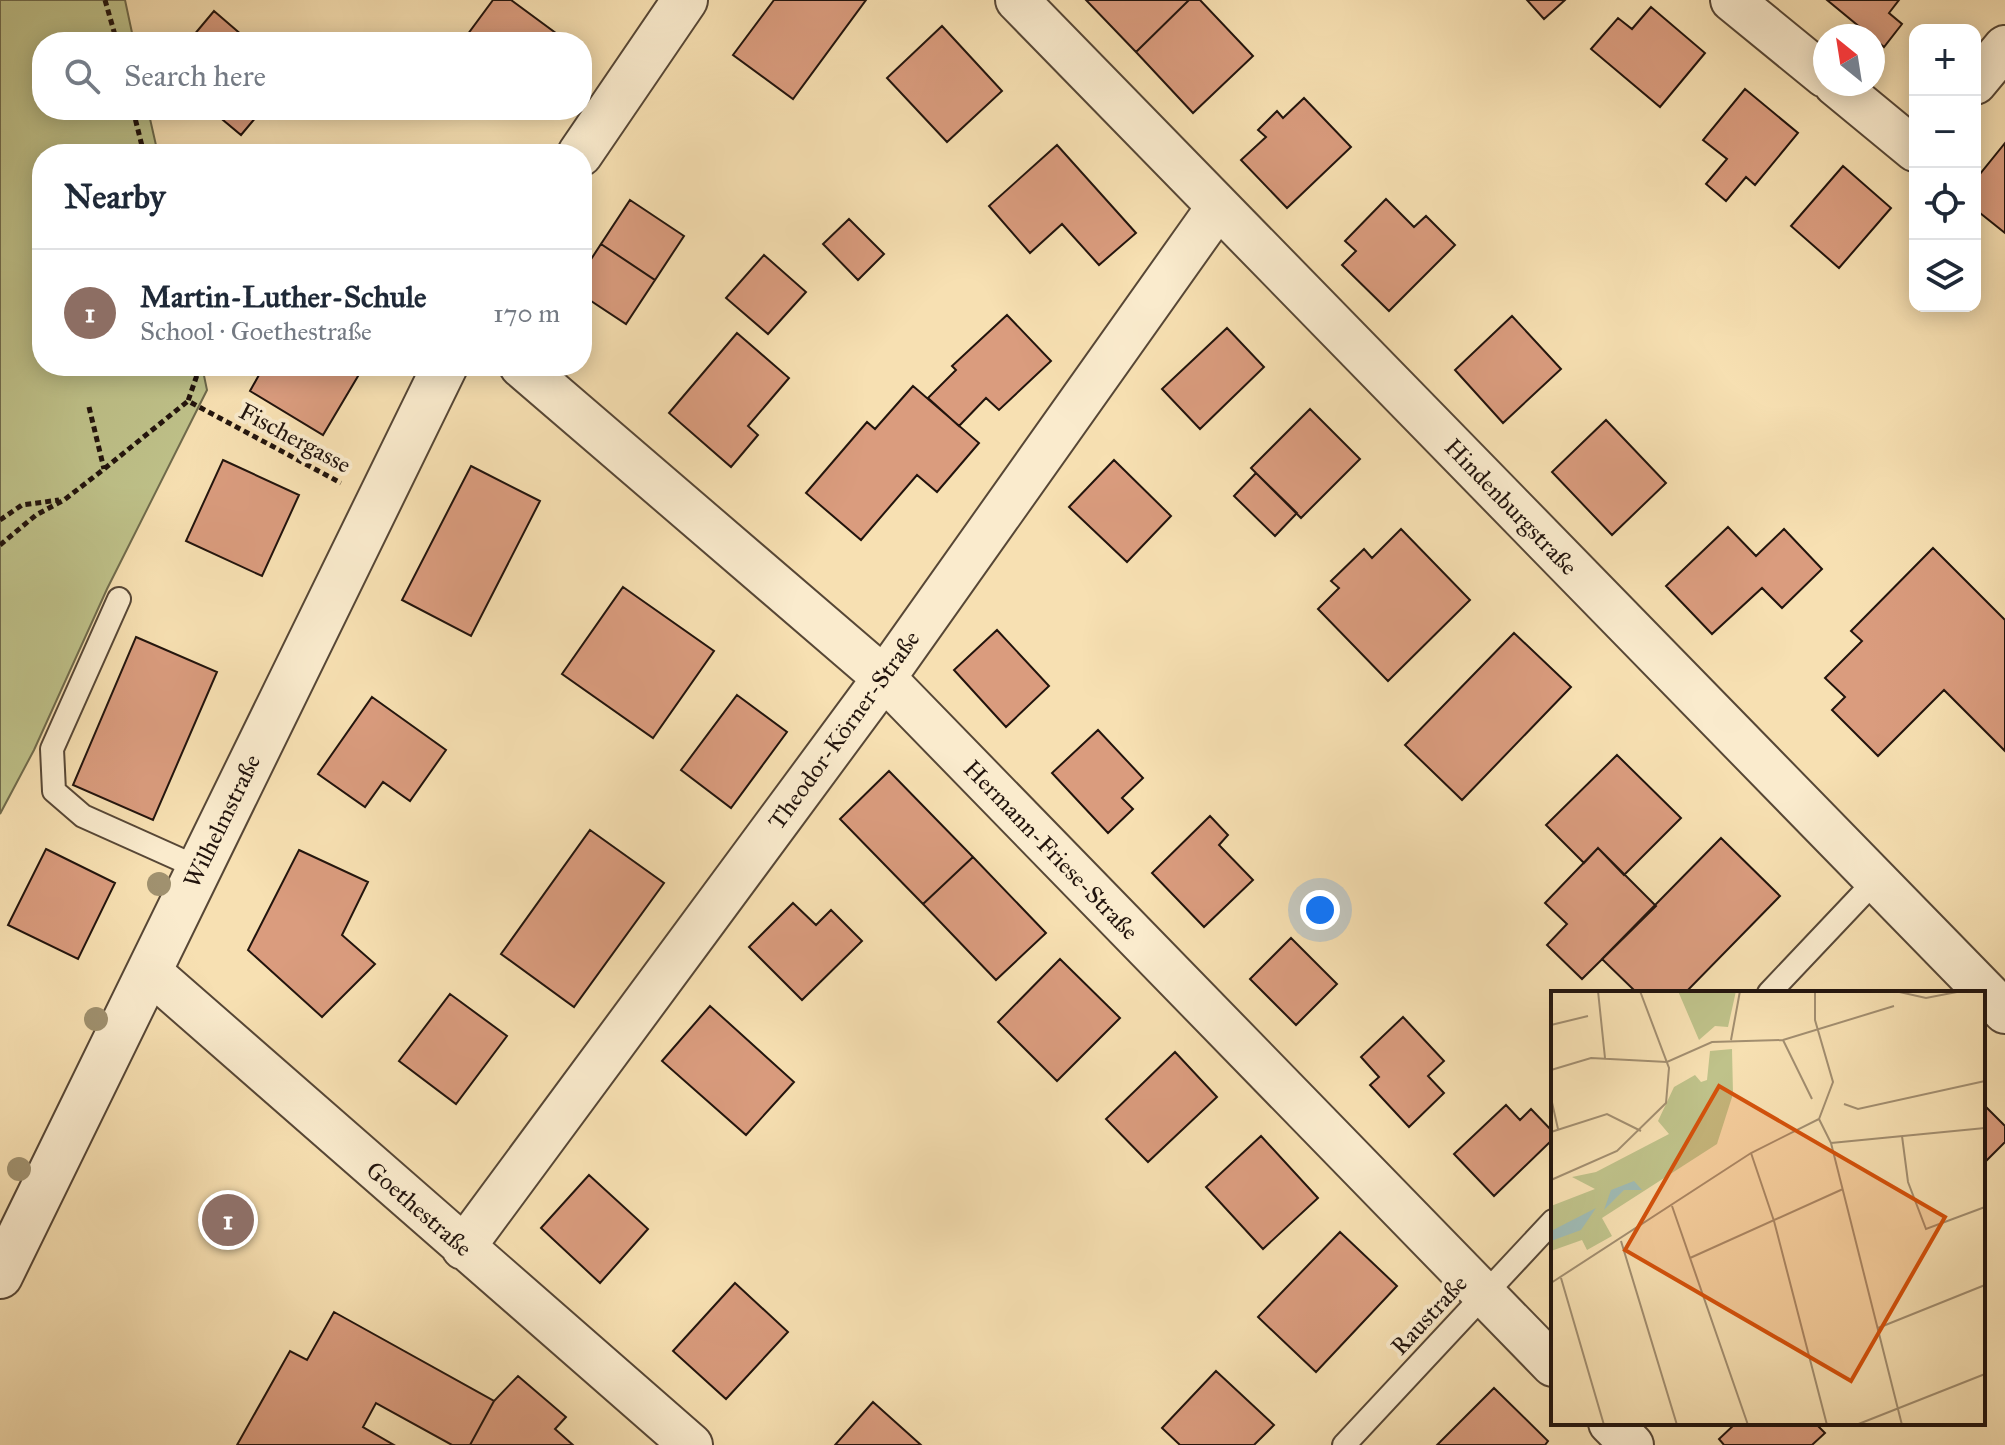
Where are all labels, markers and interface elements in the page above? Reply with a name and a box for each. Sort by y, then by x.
north arrow [1813,24,1885,96]
map controls [1909,24,1981,312]
button: + [1909,24,1981,96]
search box [32,32,592,120]
icon: search [60,54,104,98]
text: Search here [124,58,266,94]
button: − [1909,96,1981,168]
button: locate [1909,168,1981,240]
text: Nearby [64,176,166,217]
button: layers [1909,240,1981,312]
text: Martin-Luther-Schule [140,279,427,315]
text: 1 [85,297,95,329]
text: 170 m [493,297,560,329]
text: School · Goethestraße [140,315,372,347]
street label: Fischergasse [234,396,356,480]
street label: Hindenburgstraße [1438,432,1584,582]
street label: Theodor-Körner-Straße [762,625,926,835]
street label: Wilhelmstraße [177,749,267,893]
street label: Hermann-Friese-Straße [957,754,1145,946]
your location [1300,890,1340,930]
inset map [1551,991,1985,1425]
street label: Goethestraße [360,1155,478,1263]
pin: 1 [202,1190,254,1250]
street label: Raustraße [1384,1269,1474,1361]

